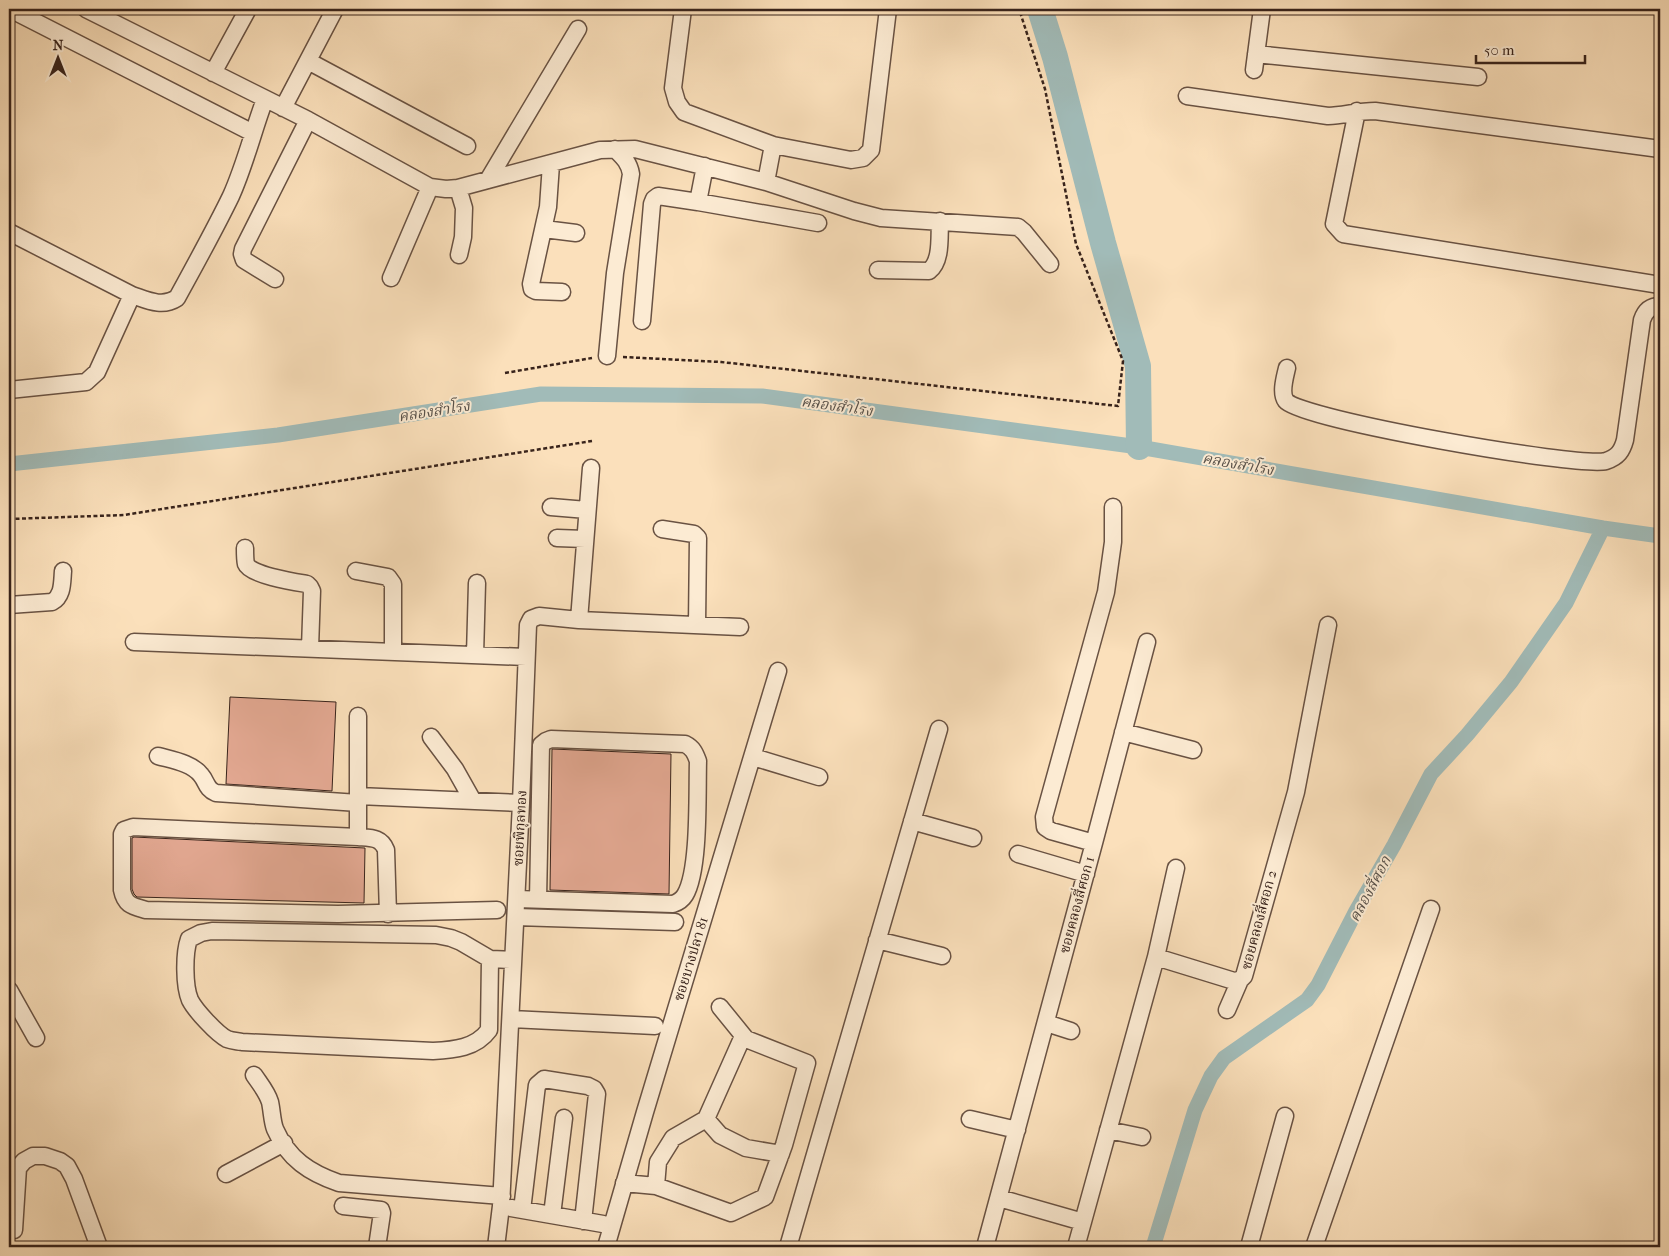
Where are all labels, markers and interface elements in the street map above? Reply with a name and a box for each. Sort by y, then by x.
north arrow [32,32,82,82]
scale bar [1476,32,1585,64]
text: N [53,37,64,54]
text: 50 m [1484,41,1515,59]
water label: คลองสำโรง [800,390,875,420]
water label: คลองสำโรง [397,394,471,426]
water label: คลองสำโรง [1201,447,1276,479]
street label: ซอยพิกุลทอง [510,789,530,867]
water label: คลองสี่ศอก [1343,851,1395,925]
street label: ซอยคลองสี่ศอก 1 [1054,854,1098,955]
street label: ซอยคลองสี่ศอก 2 [1236,868,1280,971]
street label: ซอยบางปลา 81 [670,915,712,1003]

